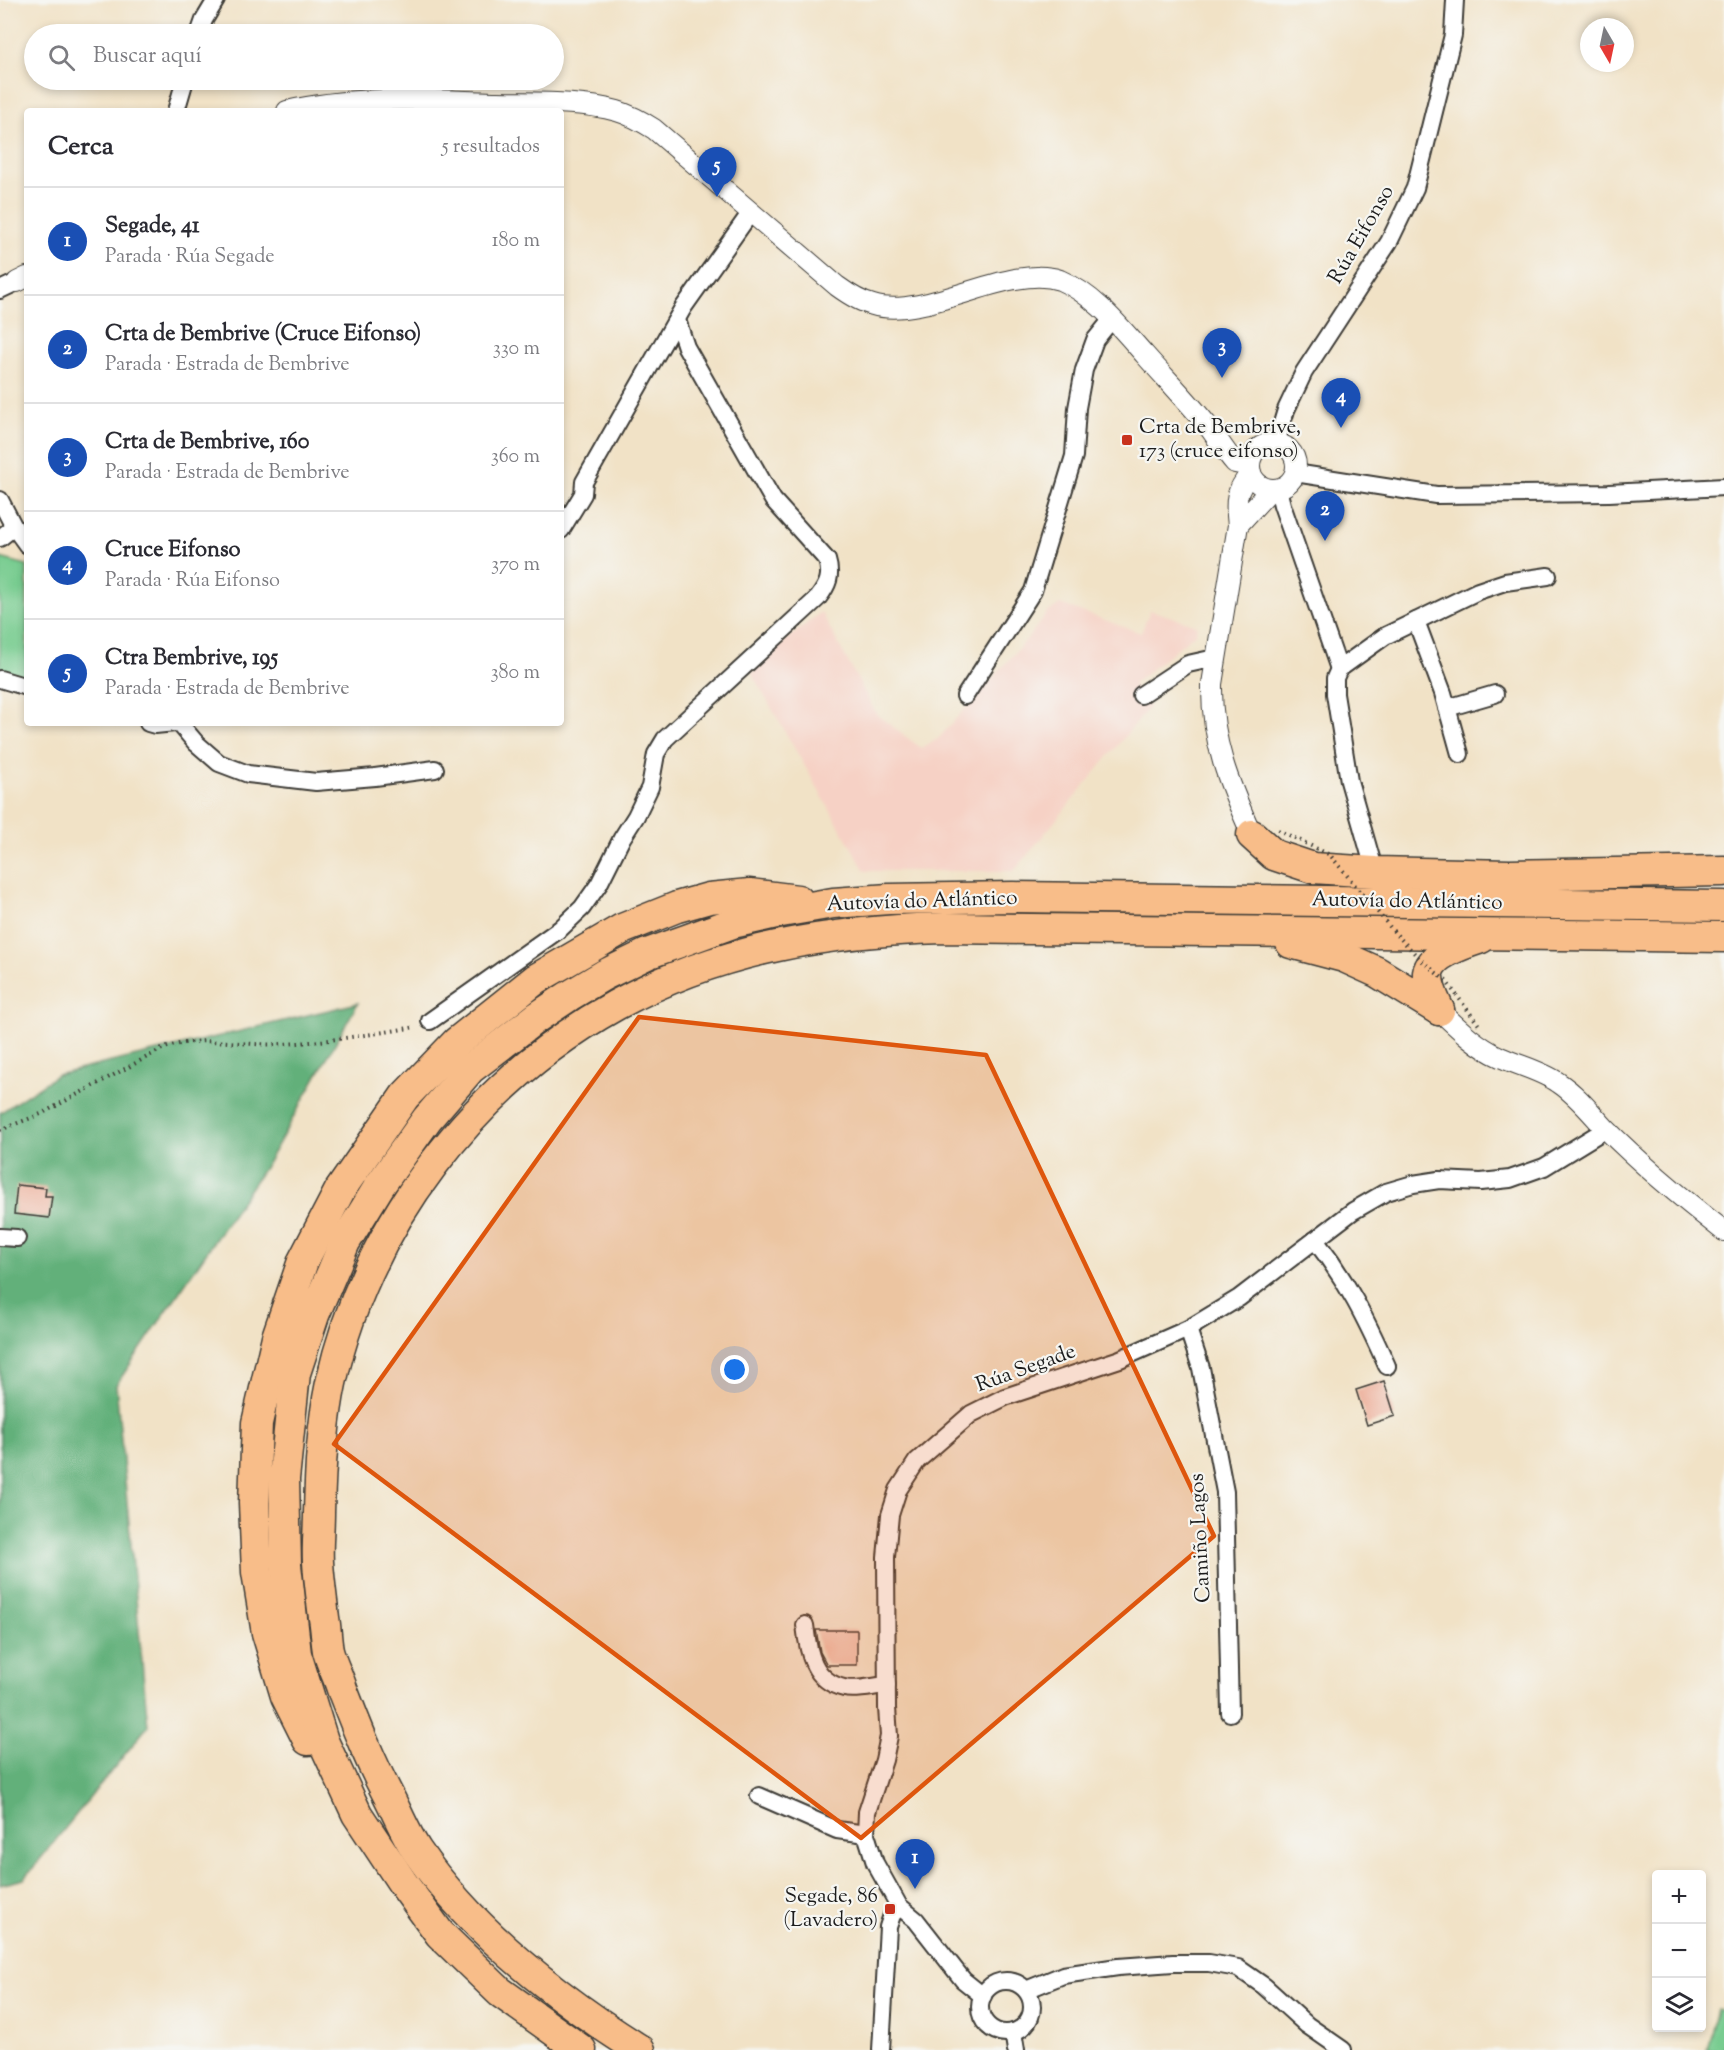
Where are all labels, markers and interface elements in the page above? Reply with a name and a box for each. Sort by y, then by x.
north arrow [1580,18,1634,72]
search box [24,24,564,90]
icon: search [45,41,78,74]
text: Buscar aquí [93,41,202,73]
text: Cerca [48,129,114,166]
text: 5 resultados [442,133,540,162]
pin: 5 [698,148,736,197]
street label: Rúa Eifonso [1322,180,1402,290]
text: Segade, 41 [105,211,200,243]
text: 1 [64,227,71,256]
text: 180 m [492,227,540,256]
text: Parada · Rúa Segade [105,243,275,272]
text: Crta de Bembrive (Cruce Eifonso) [105,319,421,351]
pin: 3 [1202,328,1242,378]
text: 2 [63,335,72,364]
text: 330 m [493,335,540,364]
text: Parada · Estrada de Bembrive [105,351,350,380]
pin: 4 [1322,378,1360,428]
place label: Crta de Bembrive, 173 (cruce eifonso) [1139,413,1301,467]
text: Crta de Bembrive, 160 [105,427,309,459]
marker: Crta de Bembrive, 173 (cruce eifonso) [1120,433,1134,447]
text: 3 [63,443,72,472]
text: 360 m [491,443,540,472]
text: Parada · Estrada de Bembrive [105,459,350,488]
pin: 2 [1306,492,1344,541]
text: Cruce Eifonso [105,535,241,567]
text: 4 [62,551,73,580]
text: 370 m [491,551,540,580]
text: Parada · Rúa Eifonso [105,567,280,596]
text: Ctra Bembrive, 195 [105,643,278,675]
text: 5 [64,659,71,688]
text: 380 m [491,659,540,688]
text: Parada · Estrada de Bembrive [105,675,350,704]
street label: Autovía do Atlántico [826,884,1018,920]
street label: Autovía do Atlántico [1311,885,1503,919]
street label: Rúa Segade [972,1337,1080,1401]
your location [720,1355,749,1384]
street label: Camiño Lagos [1183,1472,1219,1604]
pin: 1 [896,1840,934,1889]
map controls [1652,1870,1706,2032]
button: + [1652,1870,1706,1924]
place label: Segade, 86 (Lavadero) [783,1882,878,1936]
marker: Segade, 86 (Lavadero) [883,1902,897,1916]
button: − [1652,1924,1706,1978]
button: layers [1652,1978,1706,2032]

